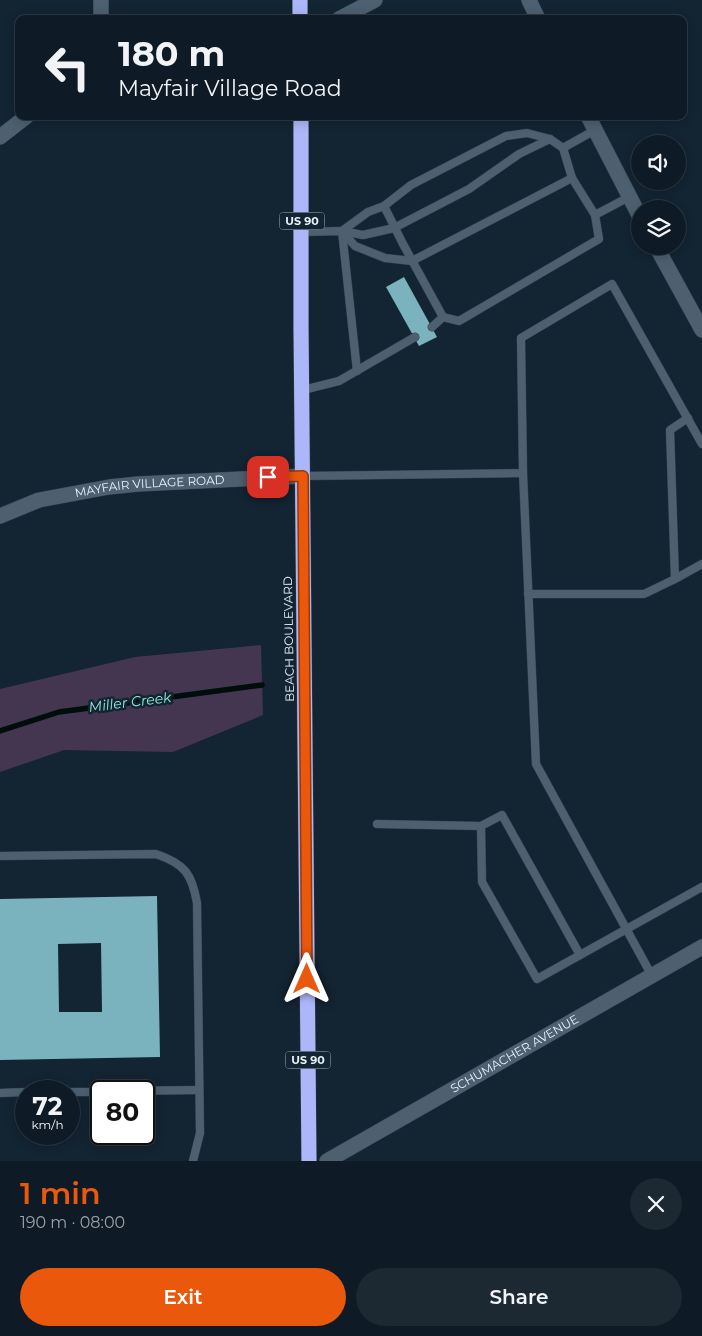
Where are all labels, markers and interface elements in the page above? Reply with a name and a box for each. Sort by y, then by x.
text: 180 m [118,32,225,75]
icon: left [35,35,100,100]
text: Mayfair Village Road [118,75,342,102]
map controls [631,135,686,255]
button: sound [631,135,686,190]
button: layers [631,200,686,255]
road number: US 90 [280,212,324,230]
pin [247,456,289,498]
icon: arrive [254,463,282,491]
street label: MAYFAIR VILLAGE ROAD [74,472,225,500]
street label: BEACH BOULEVARD [280,576,297,702]
water label: Miller Creek [88,688,173,716]
position arrow [280,952,332,1004]
street label: SCHUMACHER AVENUE [448,1011,581,1096]
road number: US 90 [286,1052,330,1068]
speed limit sign: 80 [90,1080,155,1145]
text: 72 [32,1091,63,1121]
text: km/h [31,1117,64,1132]
text: 1 min [20,1175,101,1212]
button: close [630,1178,682,1230]
text: 190 m · 08:00 [20,1213,125,1232]
button: Exit [20,1268,346,1326]
button: Share [356,1268,682,1326]

